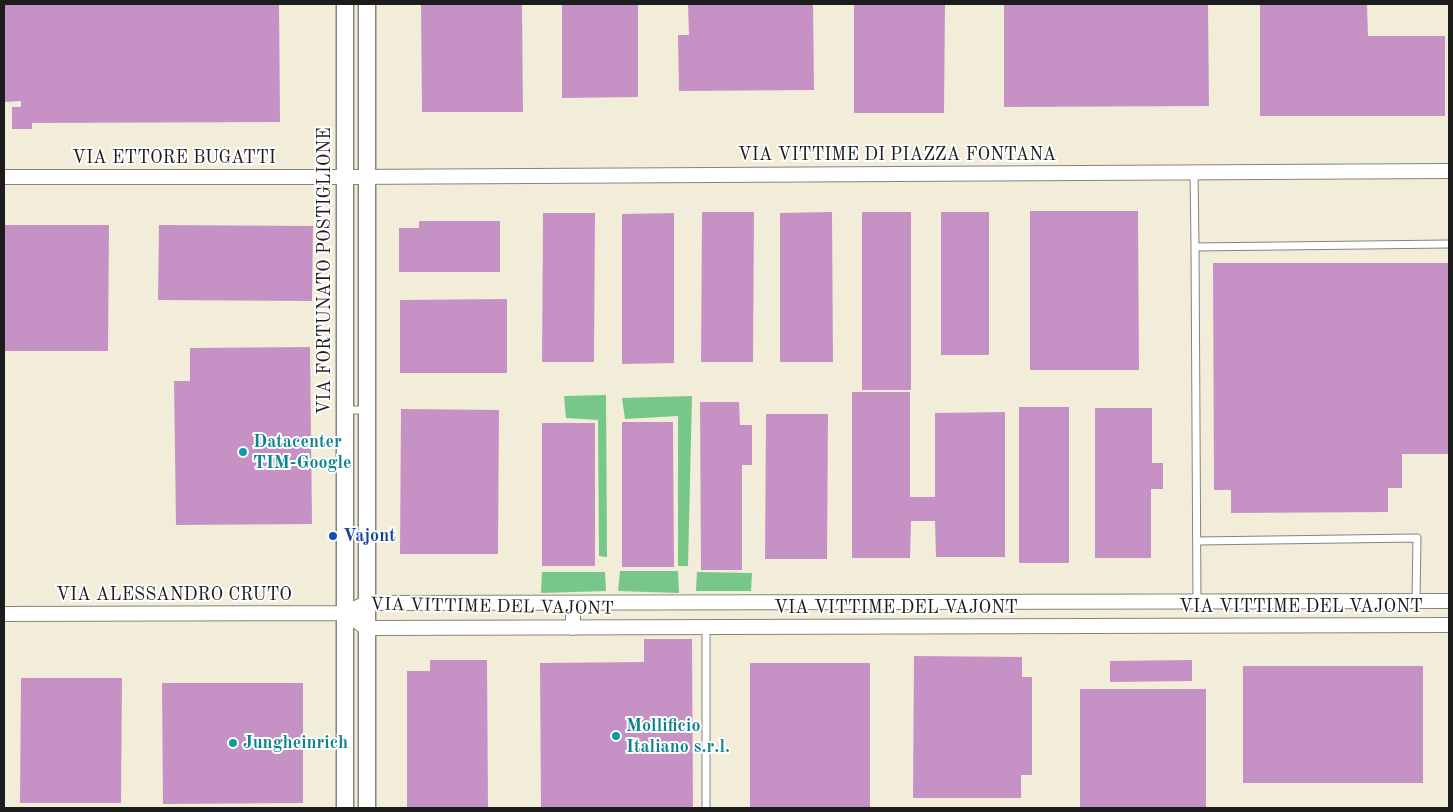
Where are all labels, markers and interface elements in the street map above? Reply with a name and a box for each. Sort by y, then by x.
street label: VIA FORTUNATO POSTIGLIONE [314,127,336,415]
street label: VIA VITTIME DI PIAZZA FONTANA [738,144,1056,166]
street label: VIA ETTORE BUGATTI [72,147,276,169]
place label: Datacenter TIM-Google [253,431,352,474]
marker: Datacenter TIM-Google [237,446,249,458]
place label: Vajont [343,525,396,547]
marker: Vajont [327,530,339,542]
street label: VIA ALESSANDRO CRUTO [56,584,292,606]
street label: VIA VITTIME DEL VAJONT [370,594,614,620]
street label: VIA VITTIME DEL VAJONT [1179,596,1423,618]
street label: VIA VITTIME DEL VAJONT [774,597,1018,619]
place label: Mollificio Italiano s.r.l. [626,715,730,758]
marker: Mollificio Italiano s.r.l. [610,730,622,742]
place label: Jungheinrich [243,732,348,754]
marker: Jungheinrich [227,737,239,749]

